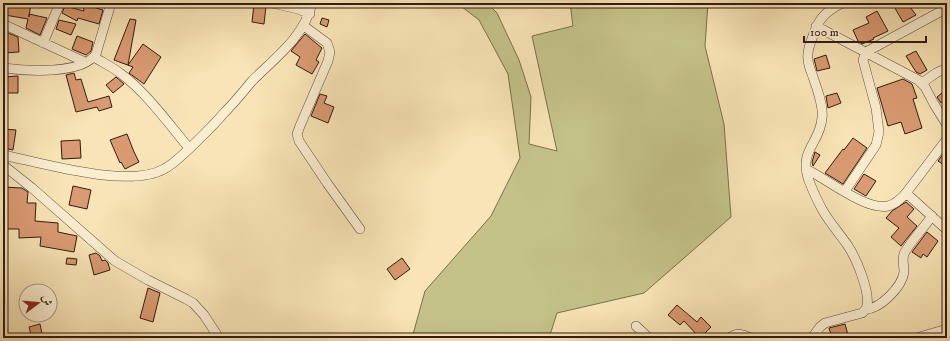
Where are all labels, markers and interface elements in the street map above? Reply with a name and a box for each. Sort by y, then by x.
scale bar [804,18,926,44]
text: 100 m [810,25,839,40]
north arrow [18,283,58,323]
text: ش [38,293,55,308]

